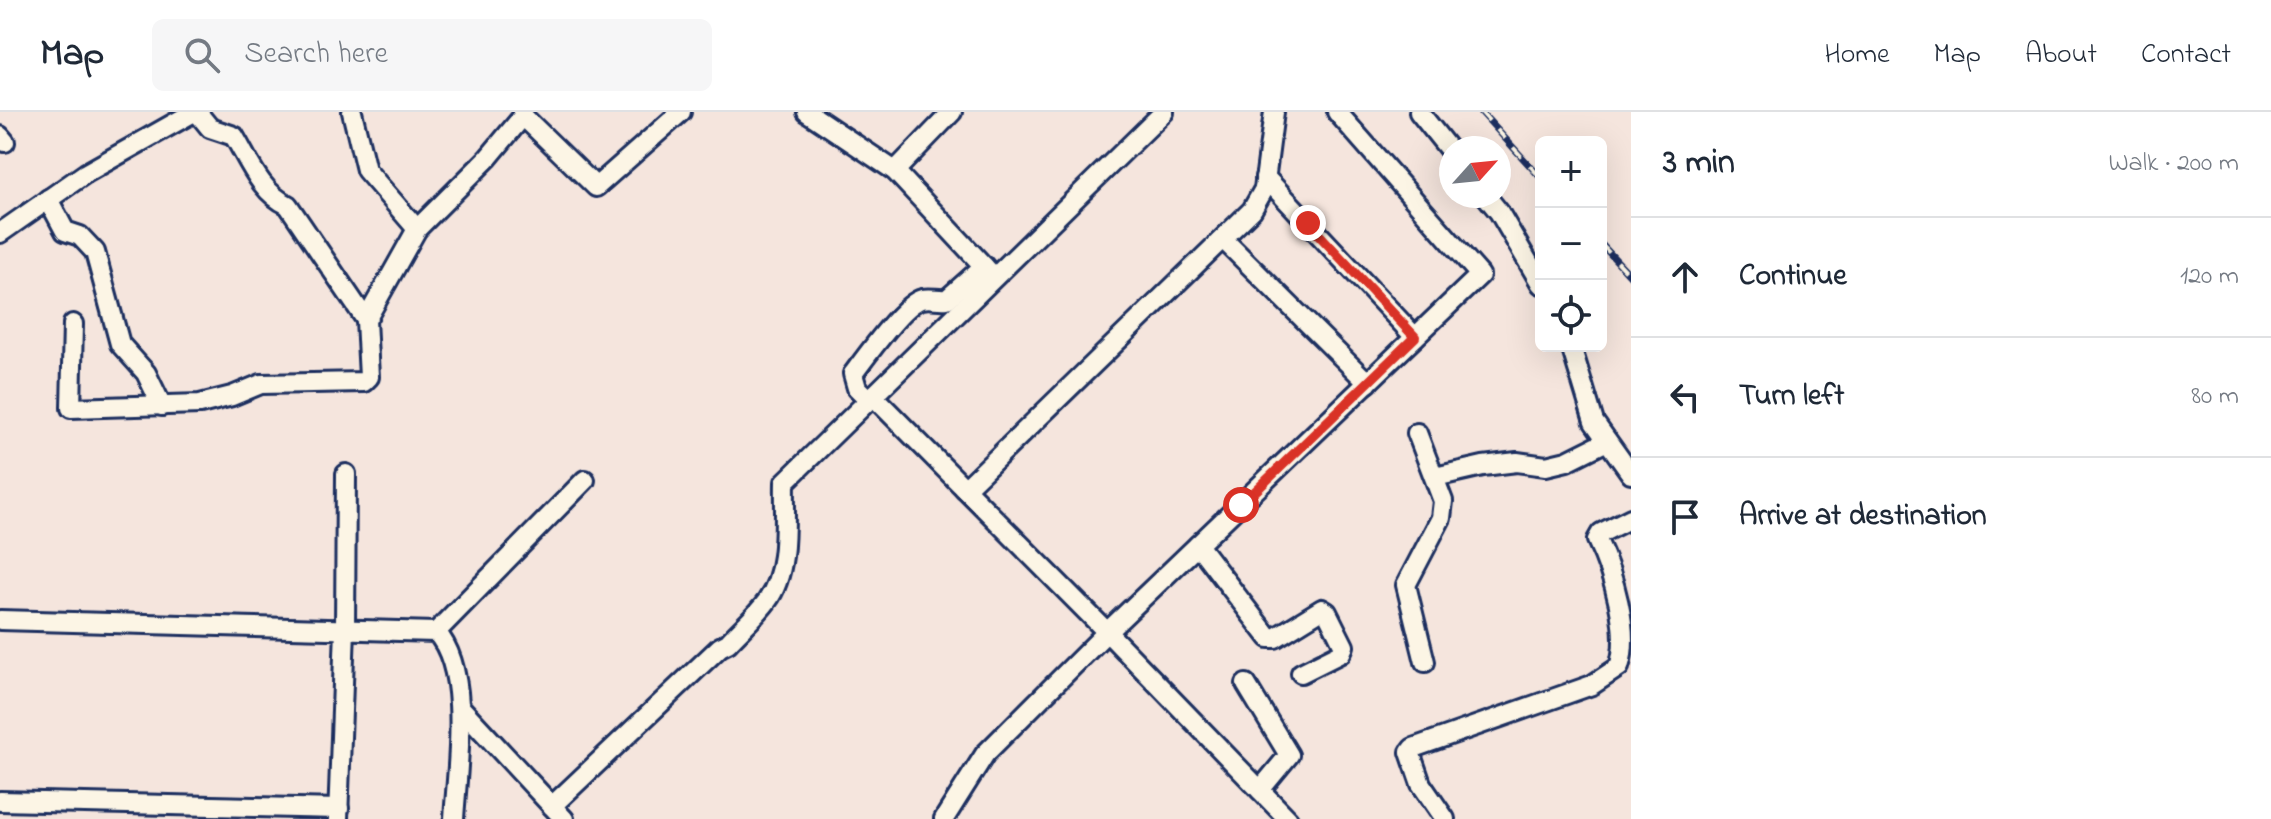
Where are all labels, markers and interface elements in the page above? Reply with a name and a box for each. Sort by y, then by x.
search box [152,19,712,91]
text: Map [40,27,104,83]
icon: search [180,33,224,77]
text: Search here [244,33,388,77]
text: Home [1824,35,1890,76]
text: Map [1934,35,1981,76]
text: About [2025,35,2097,76]
text: Contact [2141,35,2231,76]
north arrow [1439,136,1511,208]
map controls [1535,136,1607,352]
button: + [1535,136,1607,208]
text: 3 min [1663,139,1735,189]
text: Walk · 200 m [2108,145,2239,183]
route end [1290,205,1326,241]
button: − [1535,208,1607,280]
icon: ahead [1663,255,1707,299]
text: Continue [1739,255,1847,299]
text: 120 m [2180,258,2239,296]
button: locate [1535,280,1607,352]
icon: left [1663,375,1707,419]
text: Turn left [1739,375,1844,419]
text: 80 m [2191,378,2239,416]
route start [1223,487,1259,523]
icon: arrive [1663,495,1707,539]
text: Arrive at destination [1739,495,1987,539]

